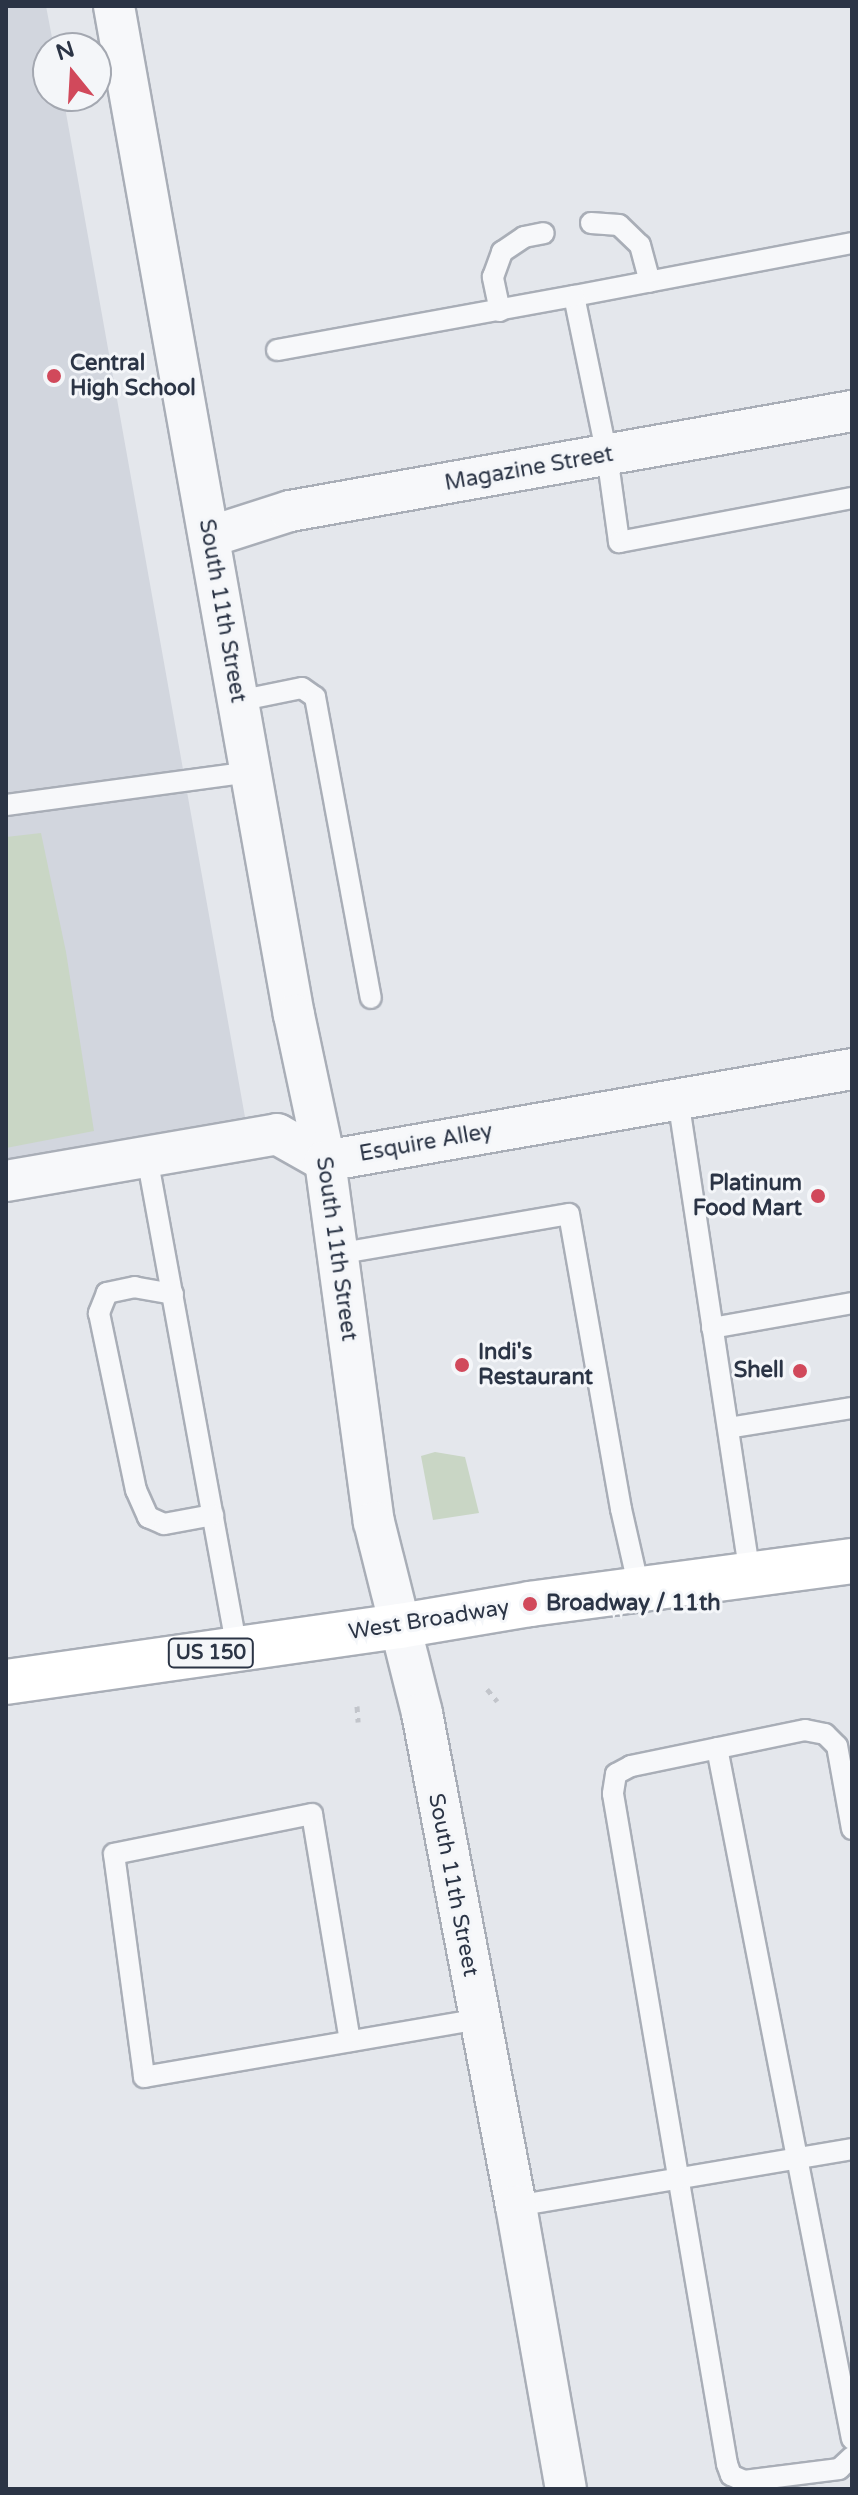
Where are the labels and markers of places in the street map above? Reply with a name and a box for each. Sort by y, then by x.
place label: Central High School [70,350,196,402]
marker: Central High School [45,367,63,385]
place label: Platinum Food Mart [693,1170,802,1222]
marker: Platinum Food Mart [809,1187,827,1205]
place label: Indi's Restaurant [478,1339,593,1390]
marker: Indi's Restaurant [453,1356,471,1374]
place label: Shell [734,1358,784,1384]
marker: Shell [791,1362,809,1380]
place label: Broadway / 11th [546,1591,721,1617]
marker: Broadway / 11th [521,1595,539,1613]

